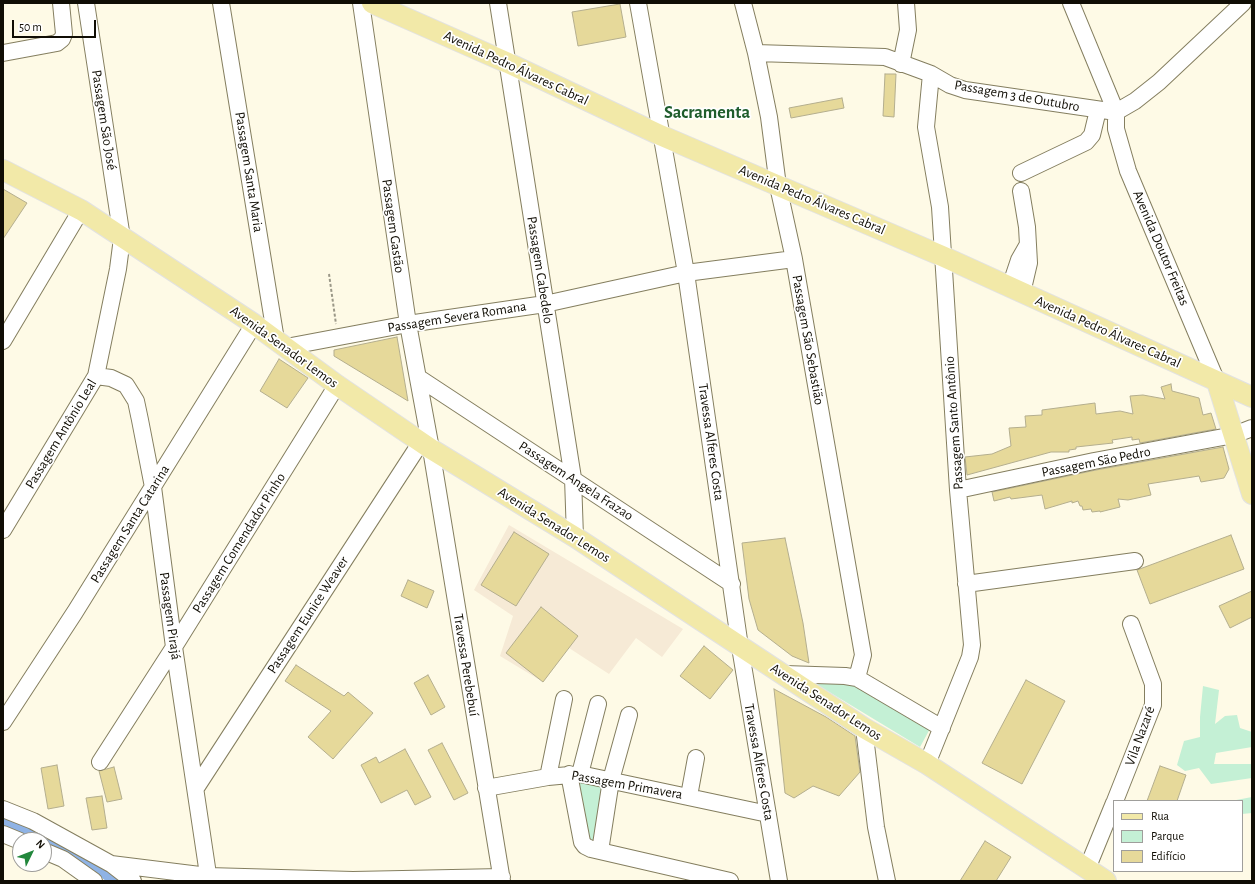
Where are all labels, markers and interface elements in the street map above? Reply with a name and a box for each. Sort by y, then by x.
scale bar [14,12,98,38]
text: 50 m [19,21,42,33]
street label: Avenida Pedro Álvares Cabral [441,27,591,109]
street label: Passagem São José [88,69,120,171]
street label: Passagem 3 de Outubro [953,77,1081,115]
district label: Sacramenta [664,102,750,124]
street label: Passagem Santa Maria [231,111,267,233]
street label: Avenida Pedro Álvares Cabral [736,161,888,239]
street label: Passagem Gastão [378,178,408,274]
street label: Avenida Doutor Freitas [1129,188,1193,308]
street label: Passagem Cabedelo [523,215,557,325]
street label: Passagem São Sebastião [788,274,828,406]
street label: Avenida Pedro Álvares Cabral [1032,292,1184,372]
street label: Passagem Severa Romana [386,298,528,336]
street label: Avenida Senador Lemos [227,302,341,392]
street label: Passagem Santo Antônio [941,356,967,490]
street label: Passagem Antônio Leal [22,376,100,492]
street label: Travessa Alferes Costa [694,382,728,502]
street label: Passagem Angela Frazao [516,438,636,524]
street label: Passagem São Pedro [1040,443,1152,481]
street label: Passagem Santa Catarina [87,462,173,586]
street label: Passagem Comendador Pinho [189,470,289,616]
street label: Avenida Senador Lemos [495,484,613,566]
street label: Passagem Eunice Weaver [264,553,352,677]
street label: Passagem Pirajá [156,571,184,661]
street label: Travessa Perebebuí [450,613,482,717]
street label: Avenida Senador Lemos [767,660,885,744]
street label: Travessa Alferes Costa [740,702,778,822]
street label: Vila Nazaré [1121,704,1159,768]
street label: Passagem Primavera [570,767,684,803]
legend [1113,800,1243,872]
text: Rua [1151,810,1169,822]
text: Parque [1151,830,1184,842]
north arrow [12,832,52,872]
text: N [34,838,47,851]
text: Edifício [1151,850,1186,862]

